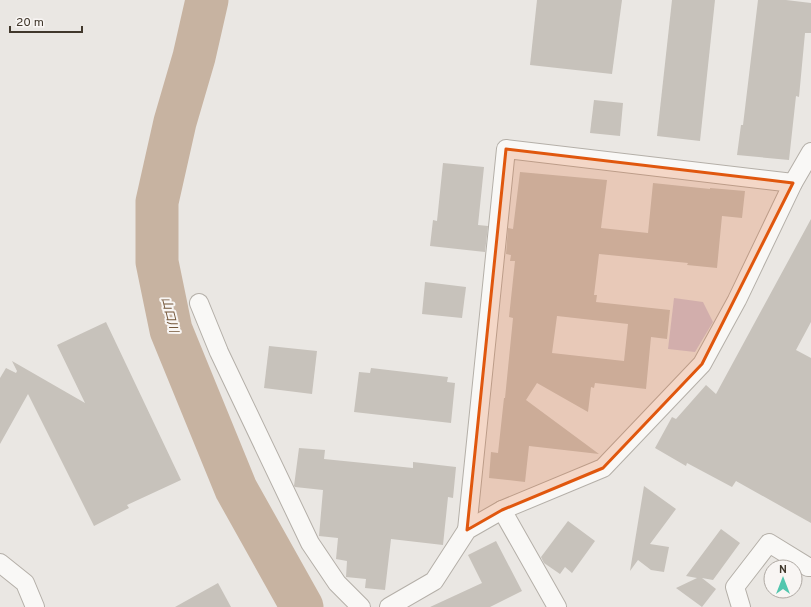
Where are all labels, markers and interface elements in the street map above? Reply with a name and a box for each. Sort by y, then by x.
scale bar [10,8,82,34]
text: 20 m [16,15,44,31]
water label: 山口川 [157,296,182,336]
north arrow [763,559,803,599]
text: N [779,563,787,577]

